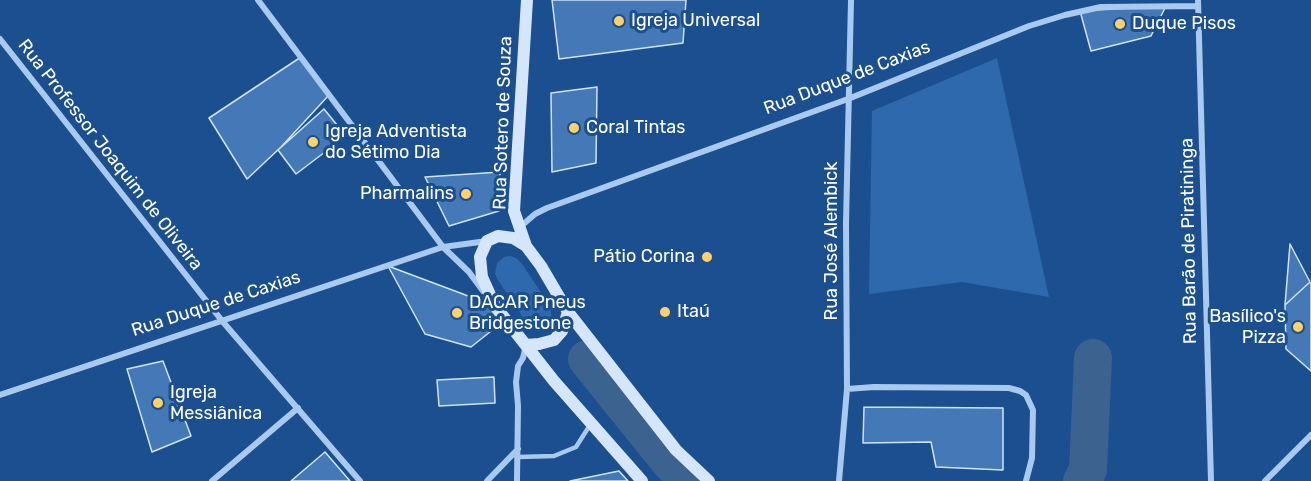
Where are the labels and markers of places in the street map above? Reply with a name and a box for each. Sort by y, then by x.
place label: Igreja Universal [631,10,760,32]
place label: Duque Pisos [1132,13,1236,35]
marker: Igreja Universal [612,14,626,28]
marker: Duque Pisos [1113,17,1127,31]
place label: Coral Tintas [586,117,685,139]
place label: Igreja Adventista do Sétimo Dia [325,121,467,164]
marker: Coral Tintas [567,121,581,135]
marker: Igreja Adventista do Sétimo Dia [306,135,320,149]
place label: Pharmalins [360,183,454,205]
marker: Pharmalins [459,187,473,201]
place label: Pátio Corina [593,246,695,268]
marker: Pátio Corina [700,250,714,264]
place label: DACAR Pneus Bridgestone [469,292,586,334]
place label: Itaú [677,301,710,323]
marker: Itaú [658,305,672,319]
marker: DACAR Pneus Bridgestone [450,306,464,320]
place label: Basílico's Pizza [1209,306,1286,348]
marker: Basílico's Pizza [1291,320,1305,334]
place label: Igreja Messiânica [170,382,262,424]
marker: Igreja Messiânica [151,396,165,410]

